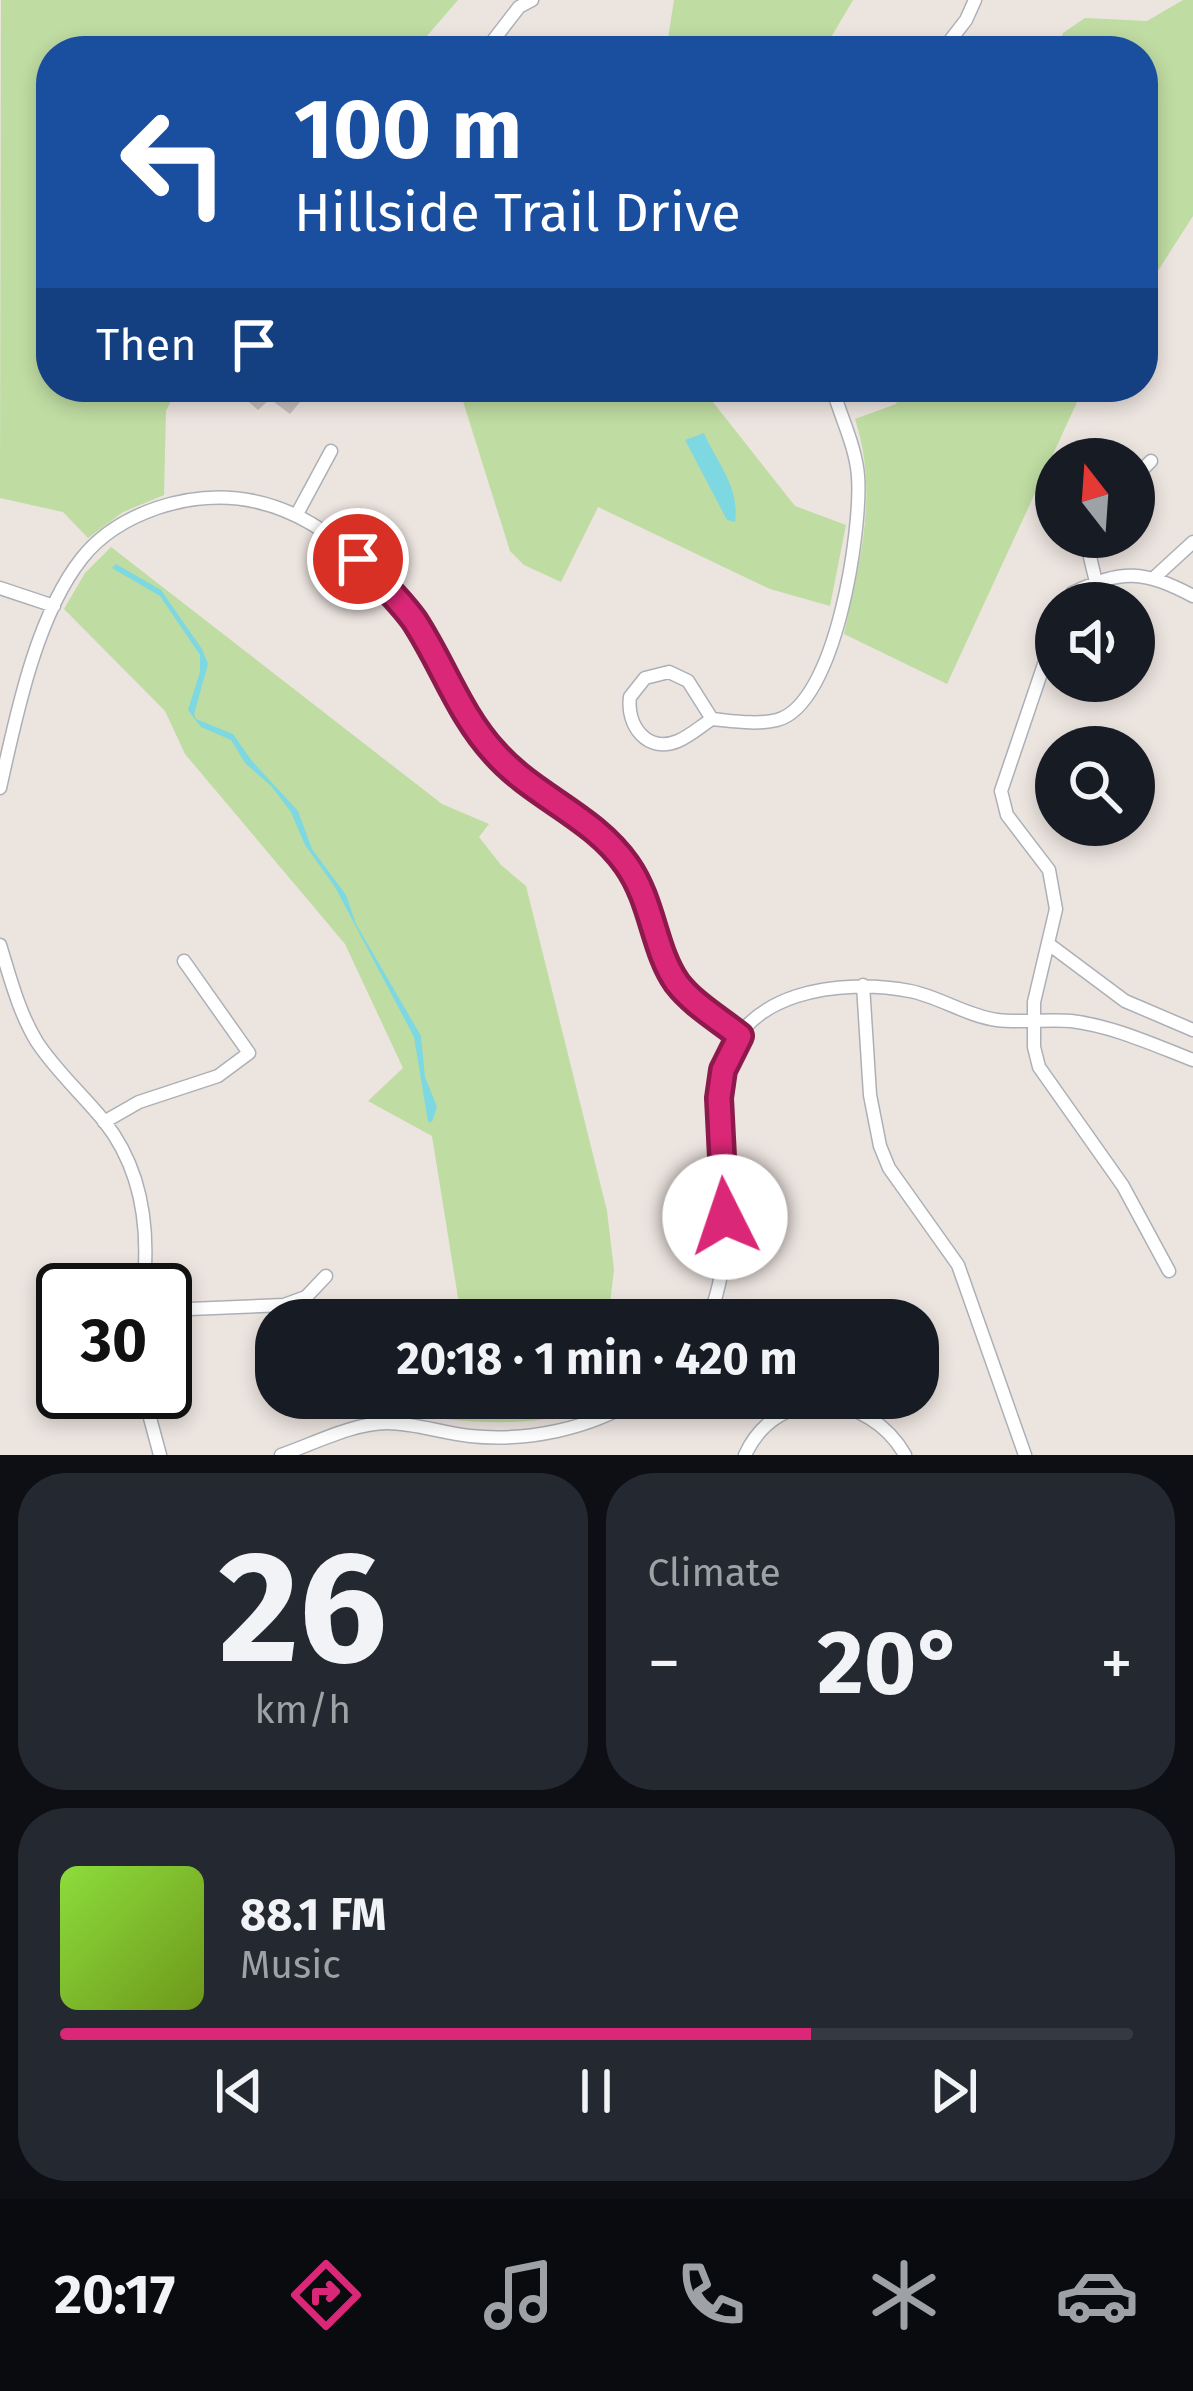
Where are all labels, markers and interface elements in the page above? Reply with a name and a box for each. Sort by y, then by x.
text: 100 m [294,79,522,180]
icon: left [96,84,252,240]
text: Hillside Trail Drive [294,181,741,245]
icon: arrive [221,312,287,378]
text: Then [96,318,197,372]
north arrow [1035,438,1155,558]
map controls [1035,438,1155,846]
pin [307,508,409,610]
icon: arrive [325,526,391,592]
button: sound [1035,582,1155,702]
button: search [1035,726,1155,846]
position arrow [662,1154,788,1280]
speed limit sign: 30 [36,1263,192,1419]
text: 20:18 · 1 min · 420 m [396,1332,798,1386]
text: 26 [218,1515,387,1702]
text: Climate [648,1550,781,1596]
text: 20° [817,1609,963,1717]
text: − [648,1624,681,1703]
text: + [1100,1624,1133,1703]
text: km/h [254,1687,351,1733]
text: 88.1 FM [240,1888,386,1942]
text: Music [240,1942,341,1988]
icon: previous [206,2058,272,2124]
icon: pause [563,2058,629,2124]
icon: next [921,2058,987,2124]
icon: directions [284,2253,368,2337]
icon: music [477,2253,561,2337]
icon: phone [669,2253,753,2337]
icon: climate [862,2253,946,2337]
icon: car [1055,2253,1139,2337]
text: 20:17 [54,2263,175,2327]

